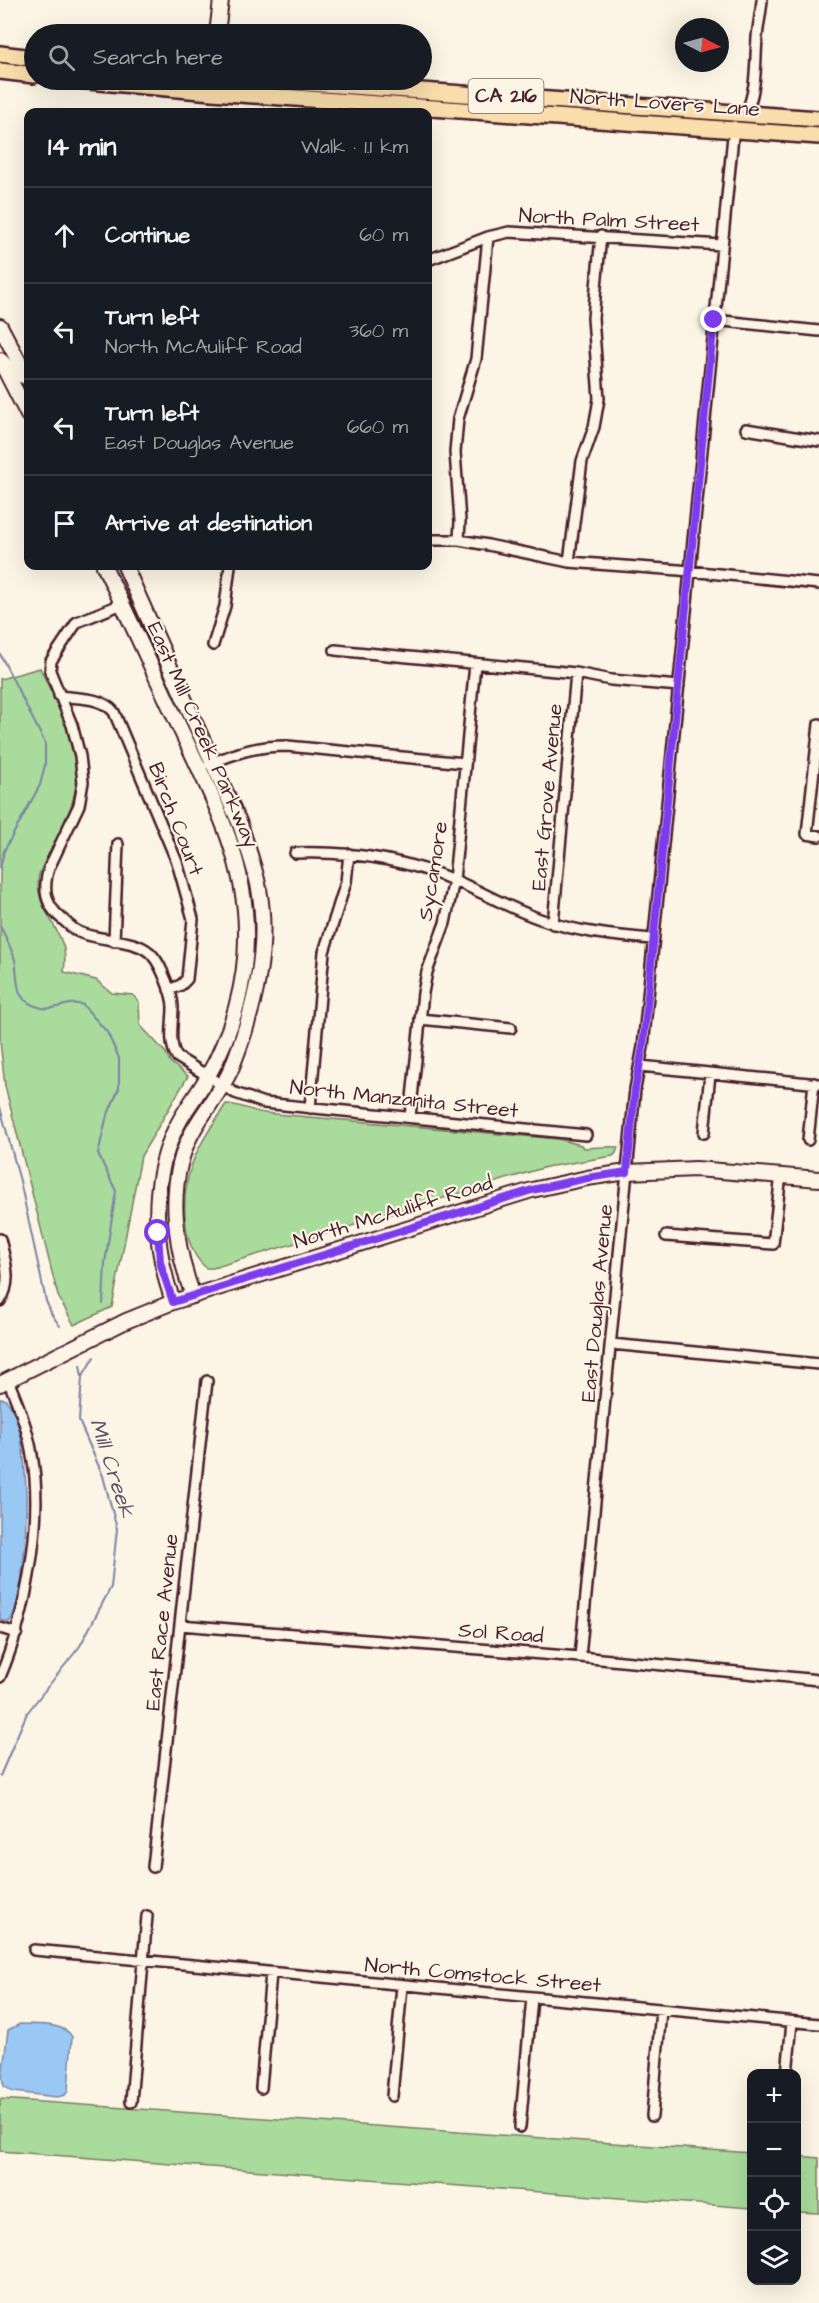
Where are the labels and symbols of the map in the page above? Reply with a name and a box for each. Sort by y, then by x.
north arrow [675,18,729,72]
road number: CA 216 [468,79,544,113]
street label: North Lovers Lane [569,82,761,124]
street label: North Palm Street [518,201,701,239]
route end [700,306,726,332]
street label: East Mill Creek Parkway [138,617,266,854]
street label: East Grove Avenue [524,702,570,892]
street label: Birch Court [141,758,211,880]
street label: Sycamore [411,819,457,923]
street label: North Manzanita Street [288,1073,520,1125]
street label: North McAuliff Road [290,1168,496,1256]
street label: East Douglas Avenue [574,1203,622,1403]
route start [144,1219,170,1245]
water label: Mill Creek [81,1415,143,1522]
street label: East Race Avenue [138,1532,186,1712]
street label: Sol Road [457,1616,545,1650]
street label: North Comstock Street [364,1950,603,2000]

